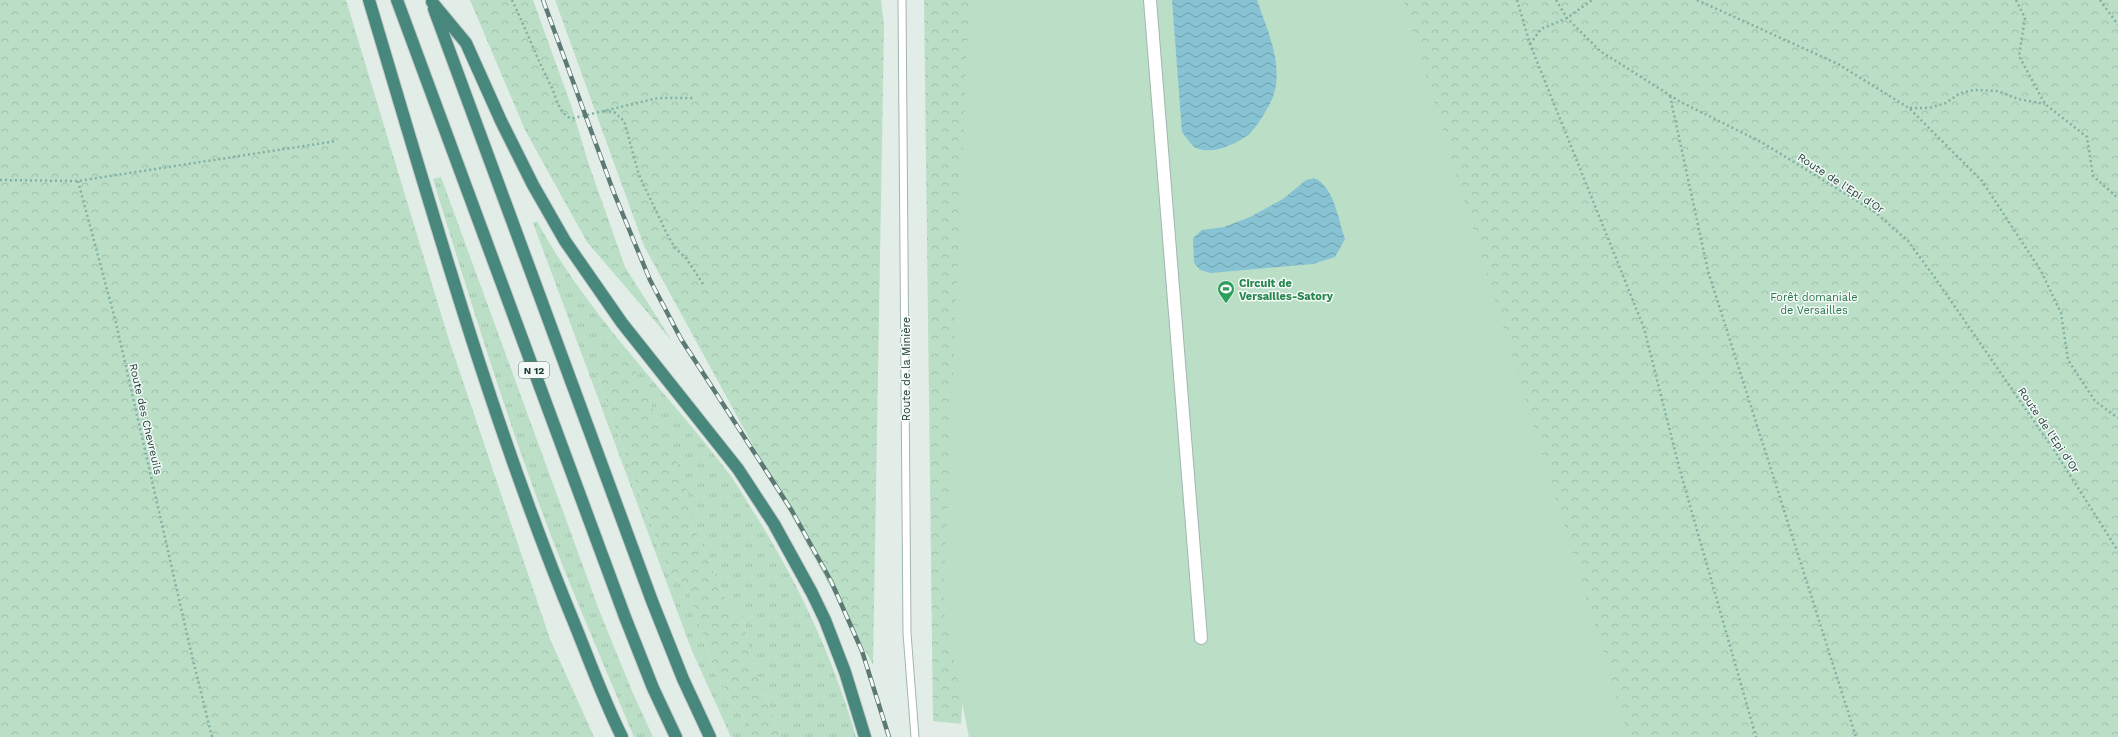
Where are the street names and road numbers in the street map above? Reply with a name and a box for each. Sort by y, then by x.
street label: Route de l'Epi d'Or [1795,151,1887,217]
street label: Route de la Minière [900,317,913,421]
street label: Route des Chevreuils [126,362,165,476]
road number: N 12 [519,362,549,378]
street label: Route de l'Epi d'Or [2015,385,2082,476]

